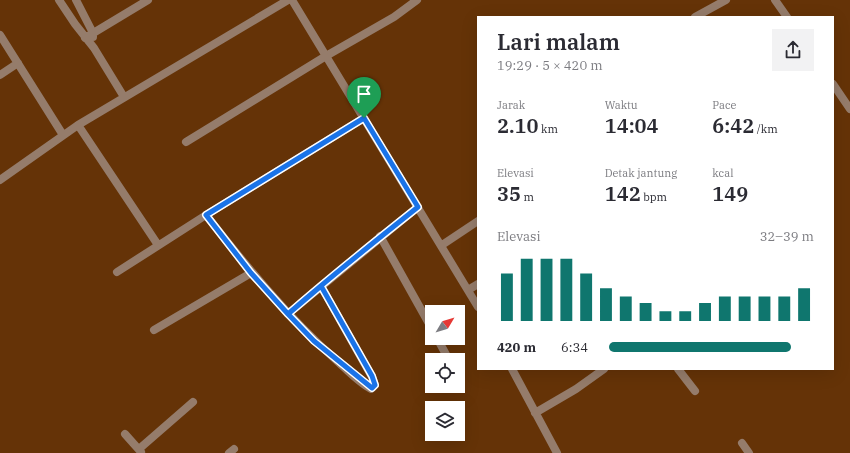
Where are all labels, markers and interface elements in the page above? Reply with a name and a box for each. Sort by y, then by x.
text: Lari malam [497,27,620,56]
button: share [772,29,814,71]
text: 19:29 · 5 × 420 m [497,57,603,74]
pin [347,77,381,118]
icon: arrive [353,83,375,105]
text: Jarak [497,98,525,112]
text: Waktu [605,98,638,112]
text: Pace [712,98,737,112]
text: 2.10 [497,112,539,139]
text: 14:04 [605,112,659,139]
text: 6:42 [712,112,754,139]
text: km [539,122,558,136]
text: /km [754,122,778,136]
text: Elevasi [497,166,534,180]
text: Detak jantung [605,166,677,180]
text: kcal [712,166,734,180]
text: 35 [497,180,521,207]
text: 142 [605,180,641,207]
text: 149 [712,180,748,207]
text: m [521,190,534,204]
text: bpm [641,190,667,204]
text: Elevasi [497,228,541,245]
text: 32–39 m [760,228,814,245]
north arrow [425,305,465,345]
map controls [425,305,465,441]
text: 420 m [497,339,536,356]
text: 6:34 [561,339,588,356]
button: locate [425,353,465,393]
button: layers [425,401,465,441]

